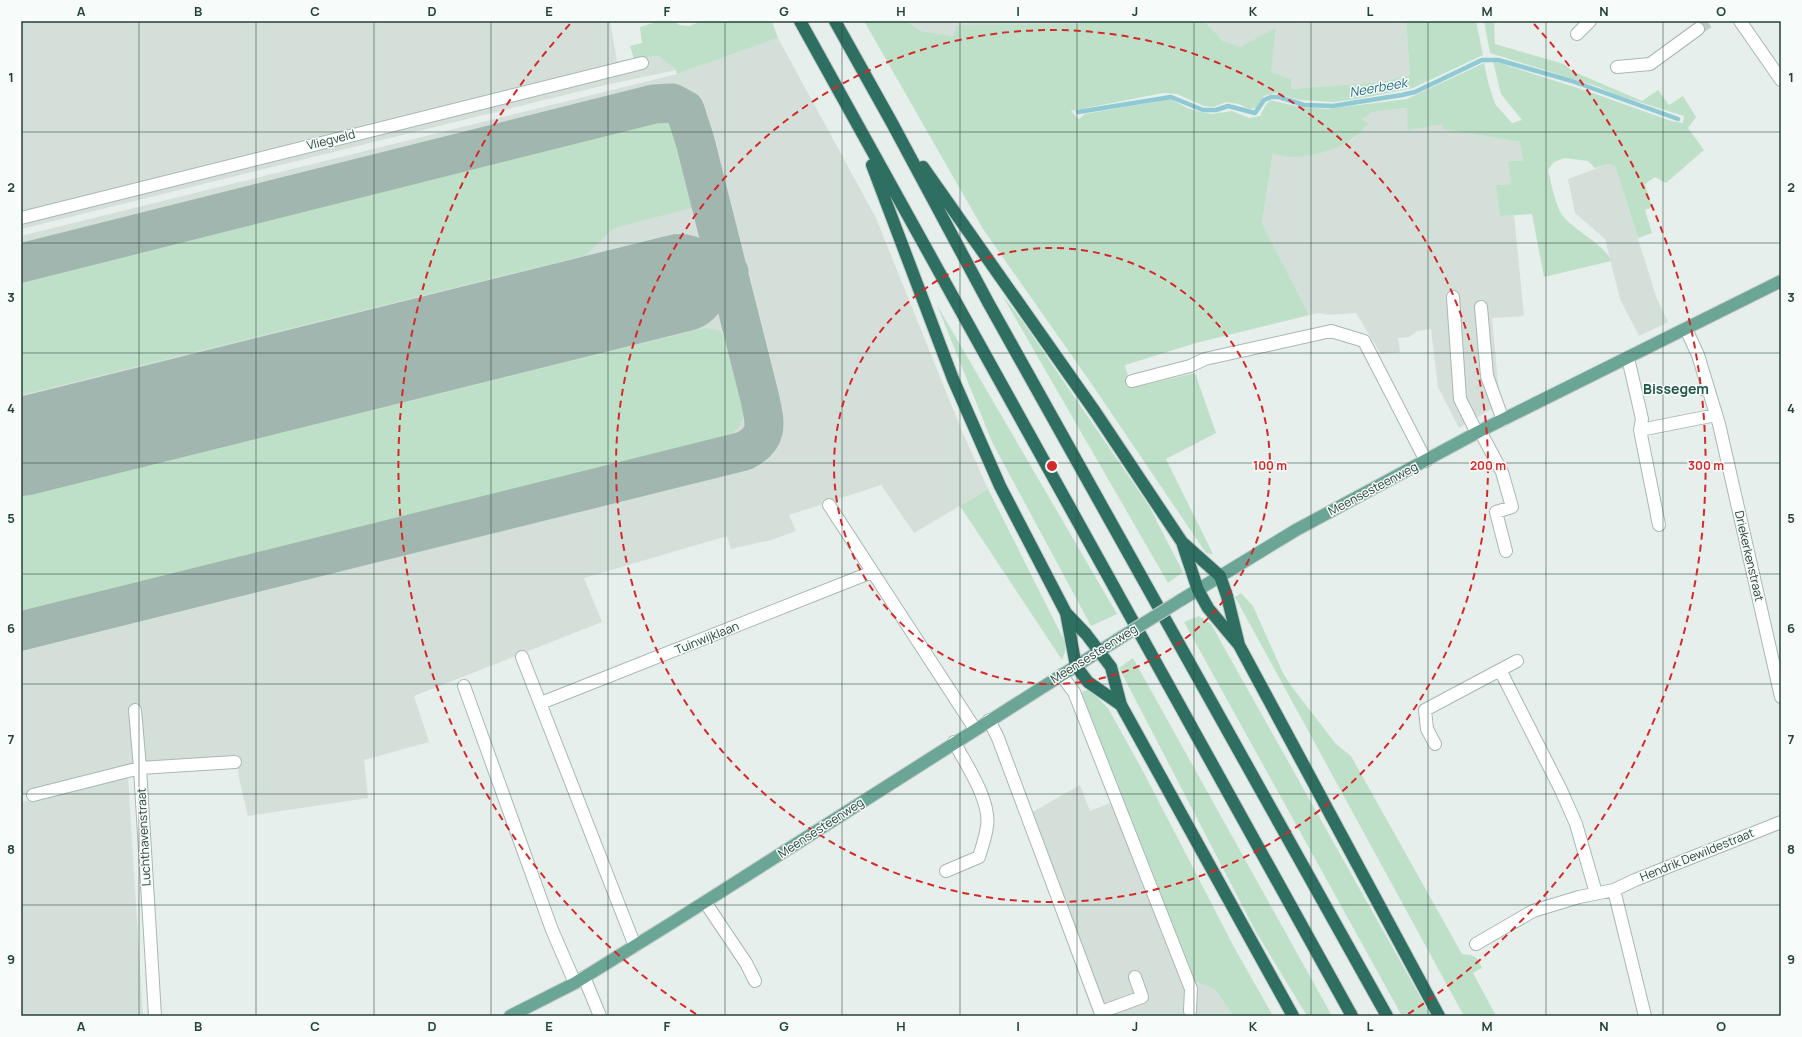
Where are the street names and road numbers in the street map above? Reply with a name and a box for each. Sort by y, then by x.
street label: Vliegveld [305,125,357,154]
street label: Meensesteenweg [1325,458,1421,519]
street label: Driekerkenstraat [1731,509,1768,603]
street label: Tuinwijklaan [672,617,741,658]
street label: Meensesteenweg [1047,620,1140,687]
street label: Luchthavenstraat [132,787,155,887]
street label: Meensesteenweg [774,793,867,862]
street label: Hendrik Dewildestraat [1637,824,1757,885]

